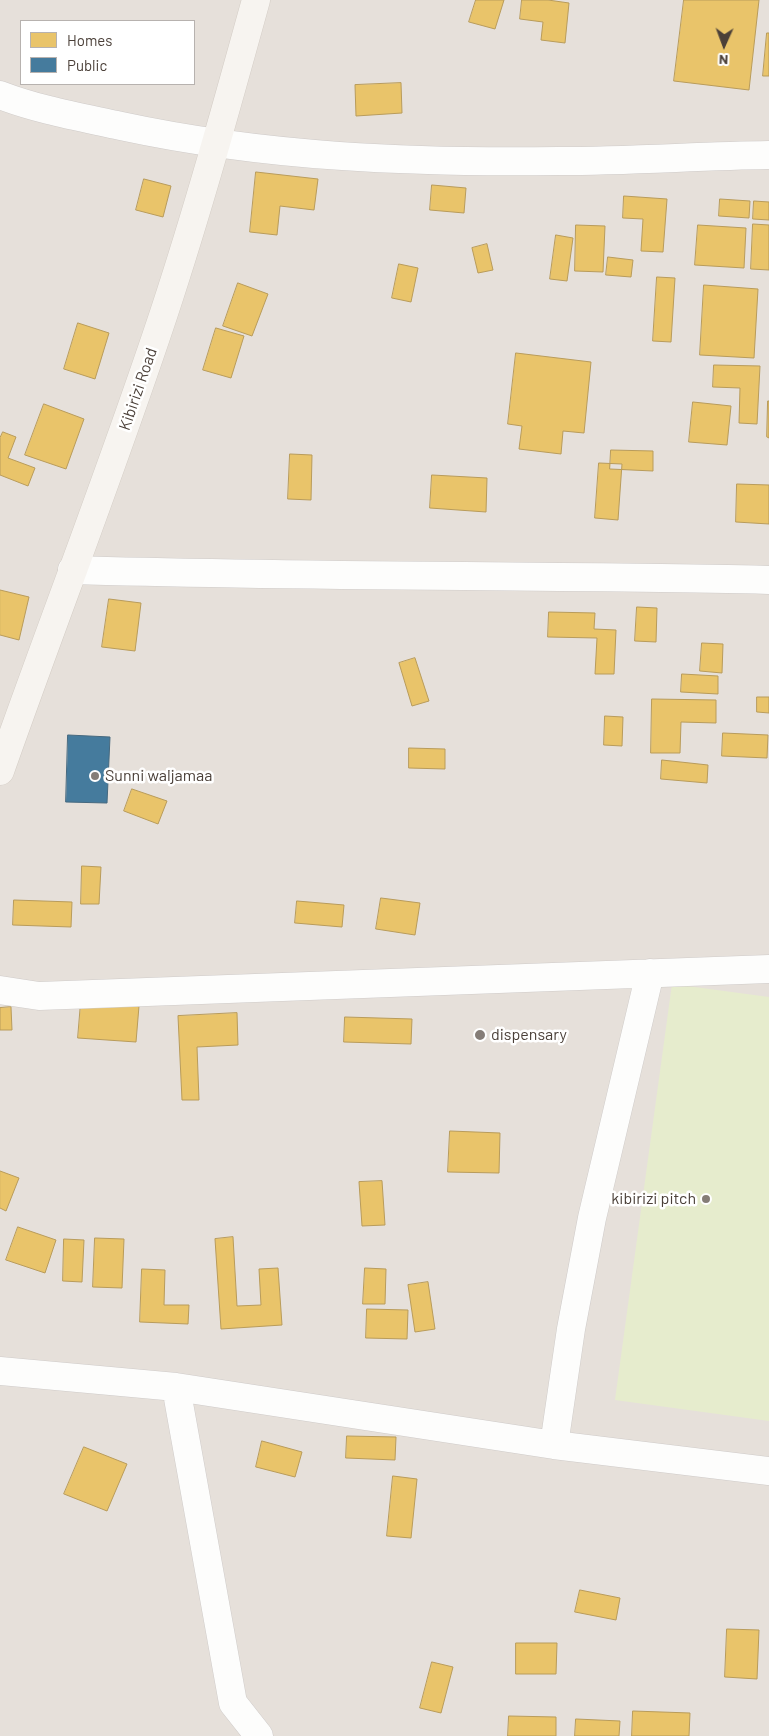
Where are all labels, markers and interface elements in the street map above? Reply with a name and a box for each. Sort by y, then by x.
legend [20,20,195,85]
north arrow [699,20,749,70]
text: Homes [67,31,112,49]
text: N [719,52,728,69]
text: Public [67,56,107,74]
street label: Kibirizi Road [115,345,161,433]
place label: Sunni waljamaa [105,766,212,786]
marker: Sunni waljamaa [89,770,101,782]
place label: dispensary [491,1025,567,1045]
marker: dispensary [473,1028,487,1042]
place label: kibirizi pitch [611,1189,696,1209]
marker: kibirizi pitch [700,1193,712,1205]

